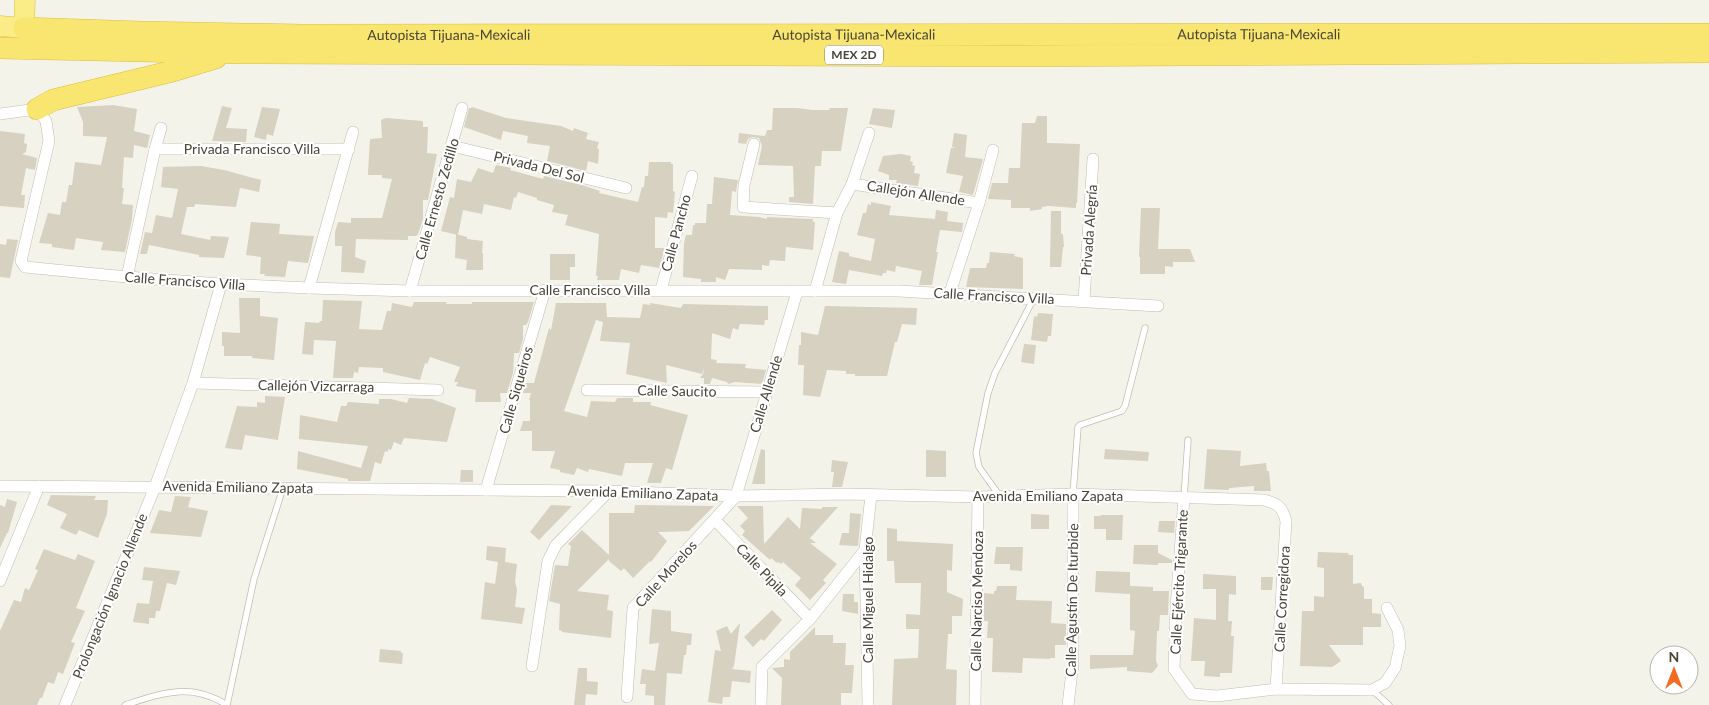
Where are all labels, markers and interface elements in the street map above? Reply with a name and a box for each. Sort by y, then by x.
street label: Autopista Tijuana-Mexicali [1177,25,1340,42]
street label: Autopista Tijuana-Mexicali [367,26,530,43]
street label: Autopista Tijuana-Mexicali [772,26,935,43]
road number: MEX 2D [825,46,883,64]
street label: Calle Ernesto Zedillo [411,136,462,262]
street label: Privada Francisco Villa [184,140,320,157]
street label: Privada Del Sol [492,147,586,186]
street label: Callejón Allende [866,176,966,209]
street label: Privada Alegría [1077,184,1100,276]
street label: Calle Pancho [657,192,694,273]
street label: Calle Francisco Villa [124,268,246,293]
street label: Calle Francisco Villa [529,281,651,298]
street label: Calle Francisco Villa [933,284,1055,307]
street label: Calle Siqueiros [495,344,536,435]
street label: Calle Allende [746,353,785,435]
street label: Callejón Vizcarraga [258,376,374,395]
street label: Calle Saucito [637,381,717,400]
street label: Avenida Emiliano Zapata [163,477,314,496]
street label: Avenida Emiliano Zapata [567,481,719,504]
street label: Avenida Emiliano Zapata [973,487,1123,504]
street label: Calle Ejército Trigarante [1166,509,1191,655]
street label: Prolongación Ignacio Allende [68,511,151,681]
street label: Calle Agustín De Iturbide [1062,523,1081,677]
street label: Calle Narciso Mendoza [967,530,986,671]
street label: Calle Morelos [631,537,700,611]
street label: Calle Miguel Hidalgo [859,537,876,663]
street label: Calle Pípila [733,540,792,600]
street label: Calle Corregidora [1270,545,1293,653]
north arrow [1649,645,1699,695]
text: N [1669,648,1679,665]

